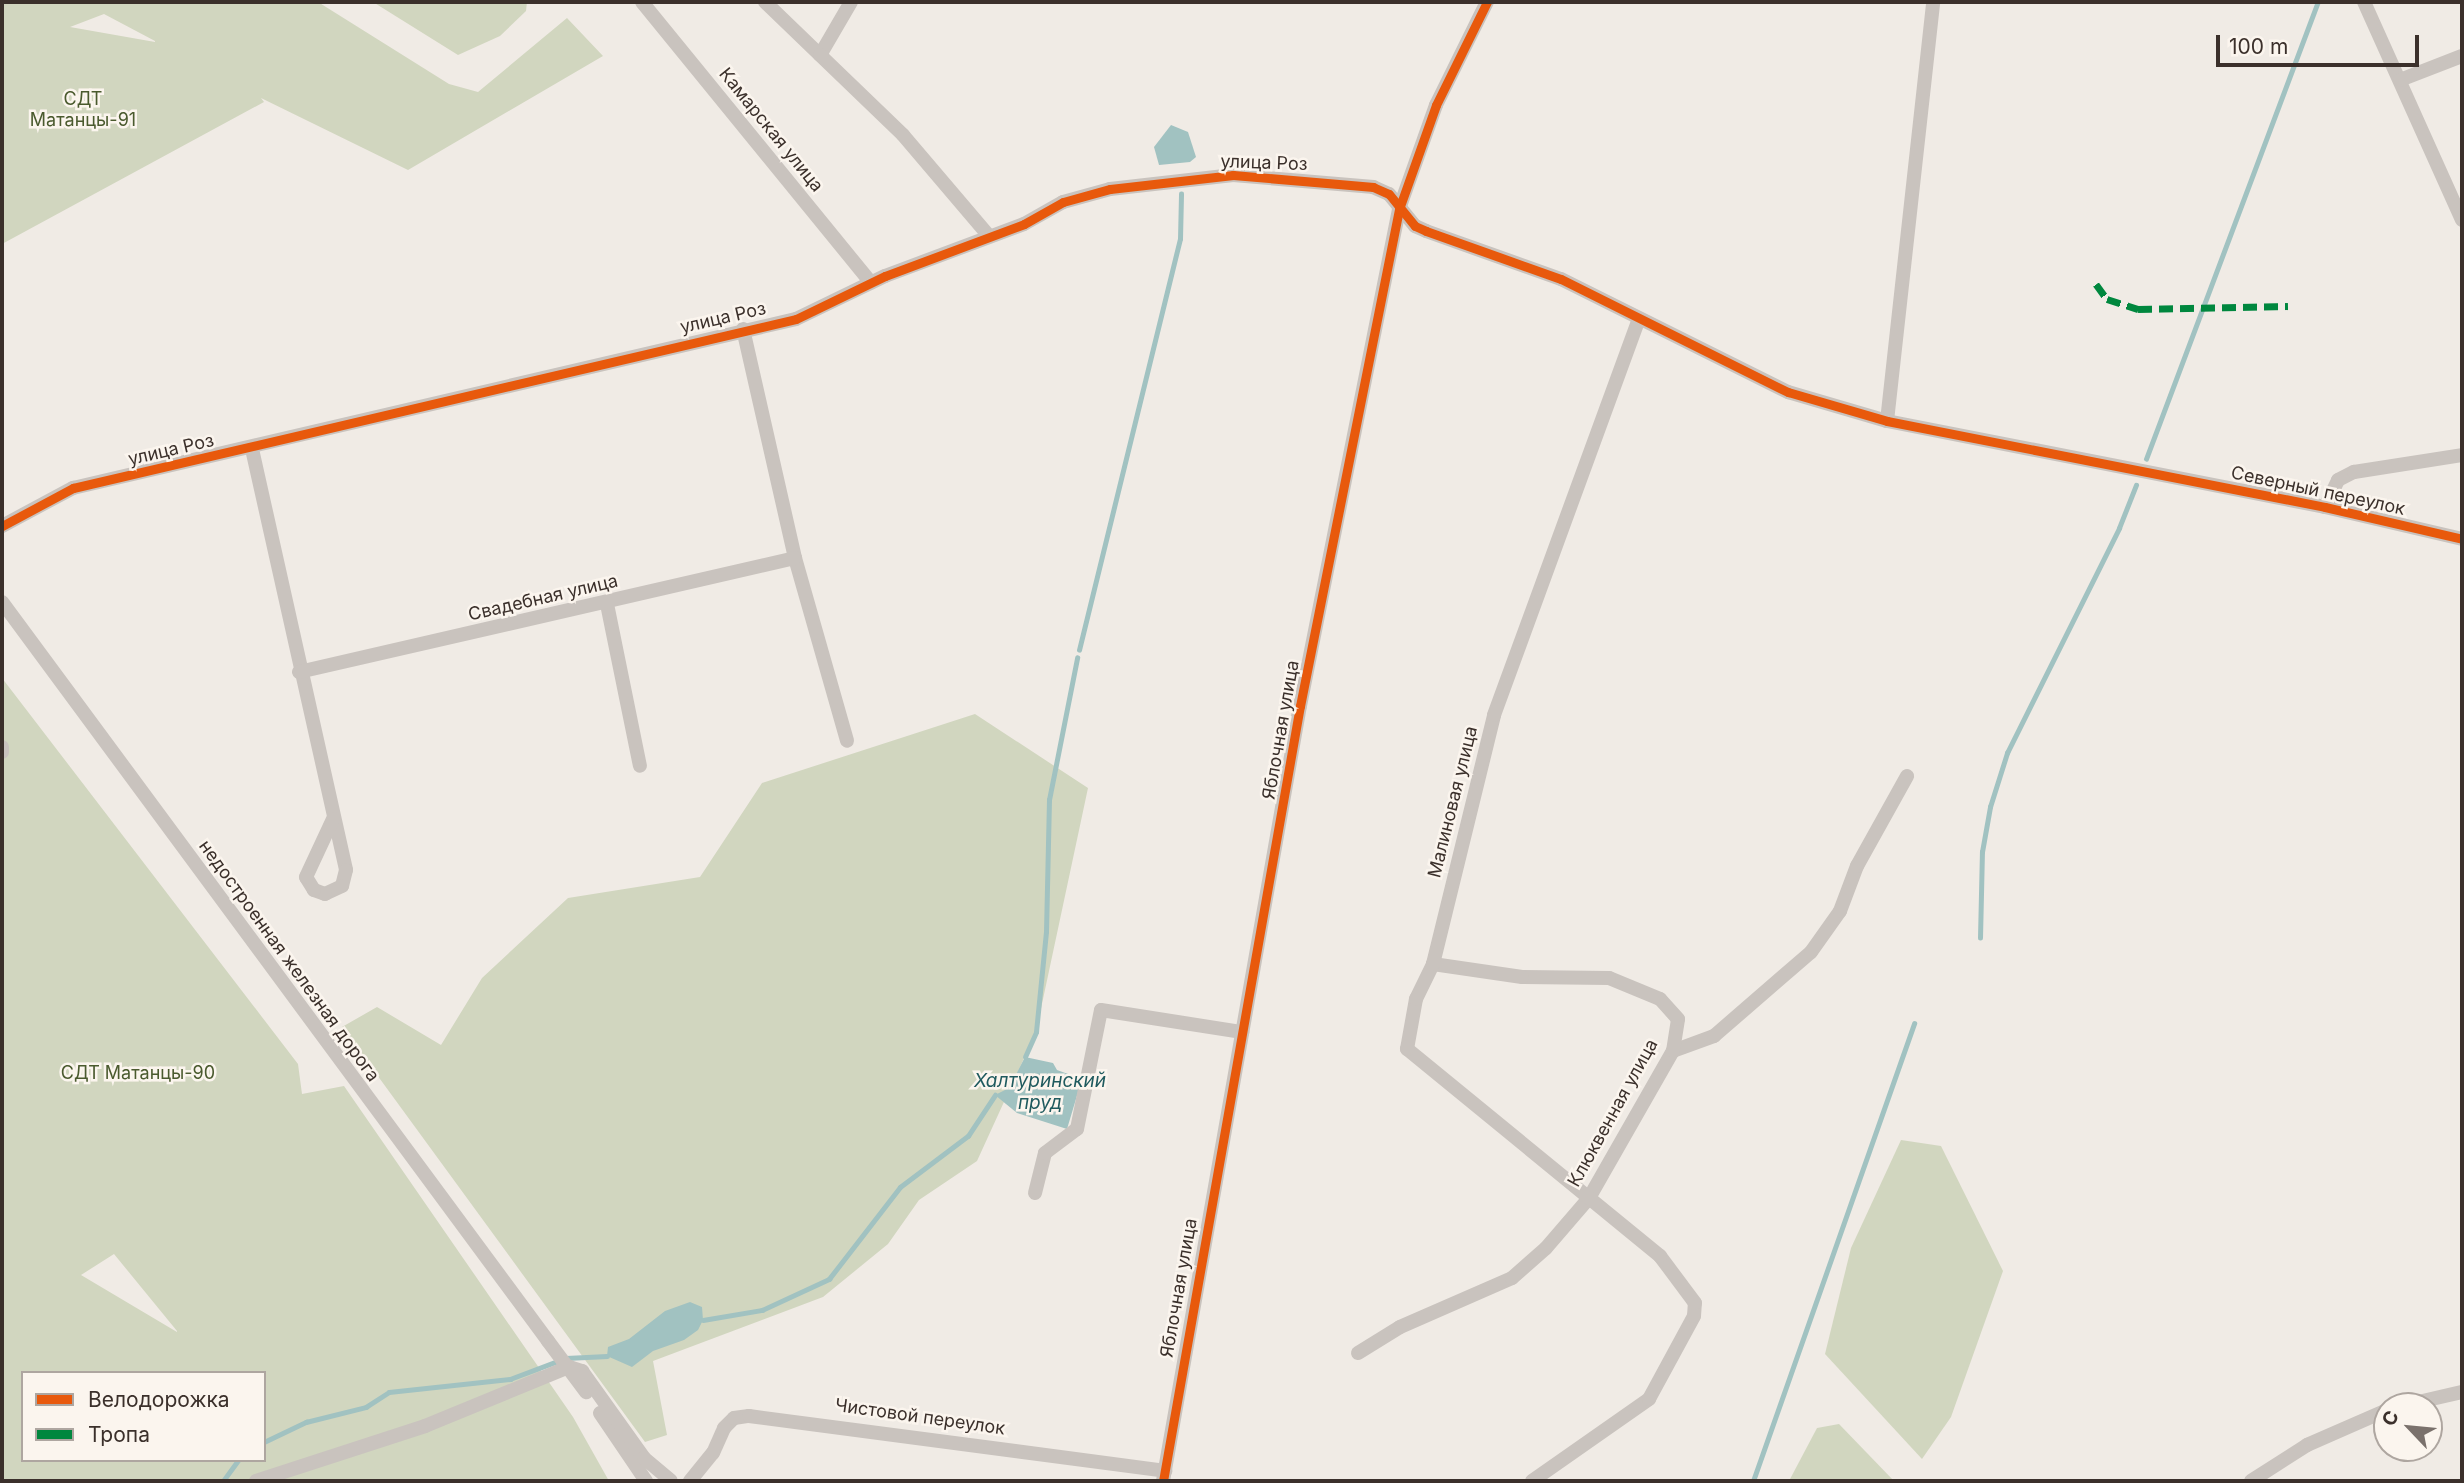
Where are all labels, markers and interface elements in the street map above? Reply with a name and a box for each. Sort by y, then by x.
scale bar [2219,21,2422,65]
text: 100 m [2229,34,2288,59]
street label: Камарская улица [714,64,828,196]
park label: СДТ Матанцы-91 [30,89,136,132]
street label: улица Роз [1220,151,1308,175]
street label: улица Роз [678,298,768,338]
street label: улица Роз [126,430,216,470]
street label: Северный переулок [2229,462,2407,520]
street label: Свадебная улица [466,570,620,626]
street label: Яблочная улица [1258,659,1304,801]
street label: Малиновая улица [1424,724,1482,880]
street label: недостроенная железная дорога [194,836,384,1086]
street label: Клюквенная улица [1563,1035,1663,1191]
park label: СДТ Матанцы-90 [61,1062,215,1084]
water label: Халтуринский пруд [974,1070,1106,1114]
street label: Яблочная улица [1156,1217,1202,1359]
legend [21,1371,266,1462]
text: Велодорожка [88,1387,230,1412]
north arrow [2373,1392,2443,1462]
street label: Чистовой переулок [834,1394,1006,1440]
text: С [2377,1407,2404,1430]
text: Тропа [88,1422,150,1447]

